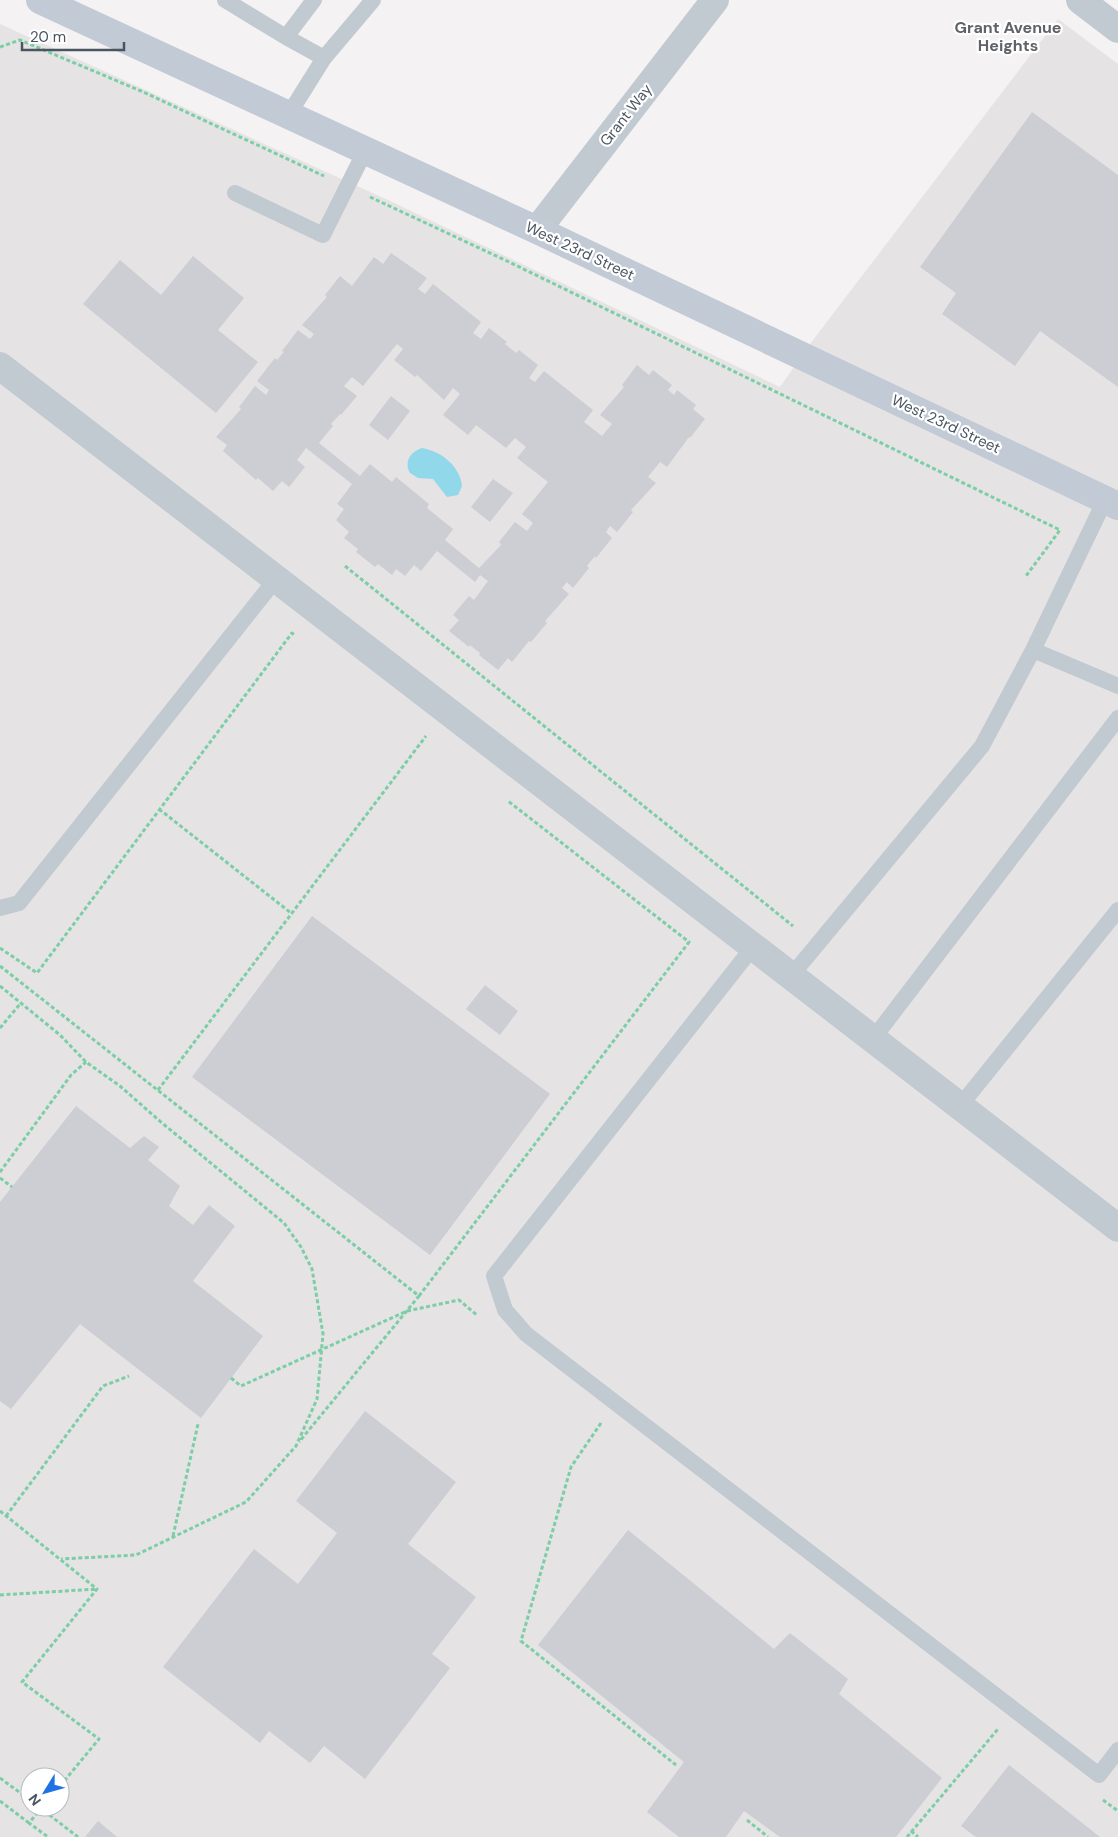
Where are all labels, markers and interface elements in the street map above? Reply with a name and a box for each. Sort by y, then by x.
district label: Grant Avenue Heights [954,17,1062,56]
scale bar [22,20,125,52]
text: 20 m [30,27,66,47]
street label: Grant Way [595,79,657,150]
street label: West 23rd Street [522,217,638,285]
street label: West 23rd Street [888,390,1004,458]
north arrow [20,1767,70,1817]
text: N [24,1790,45,1809]

